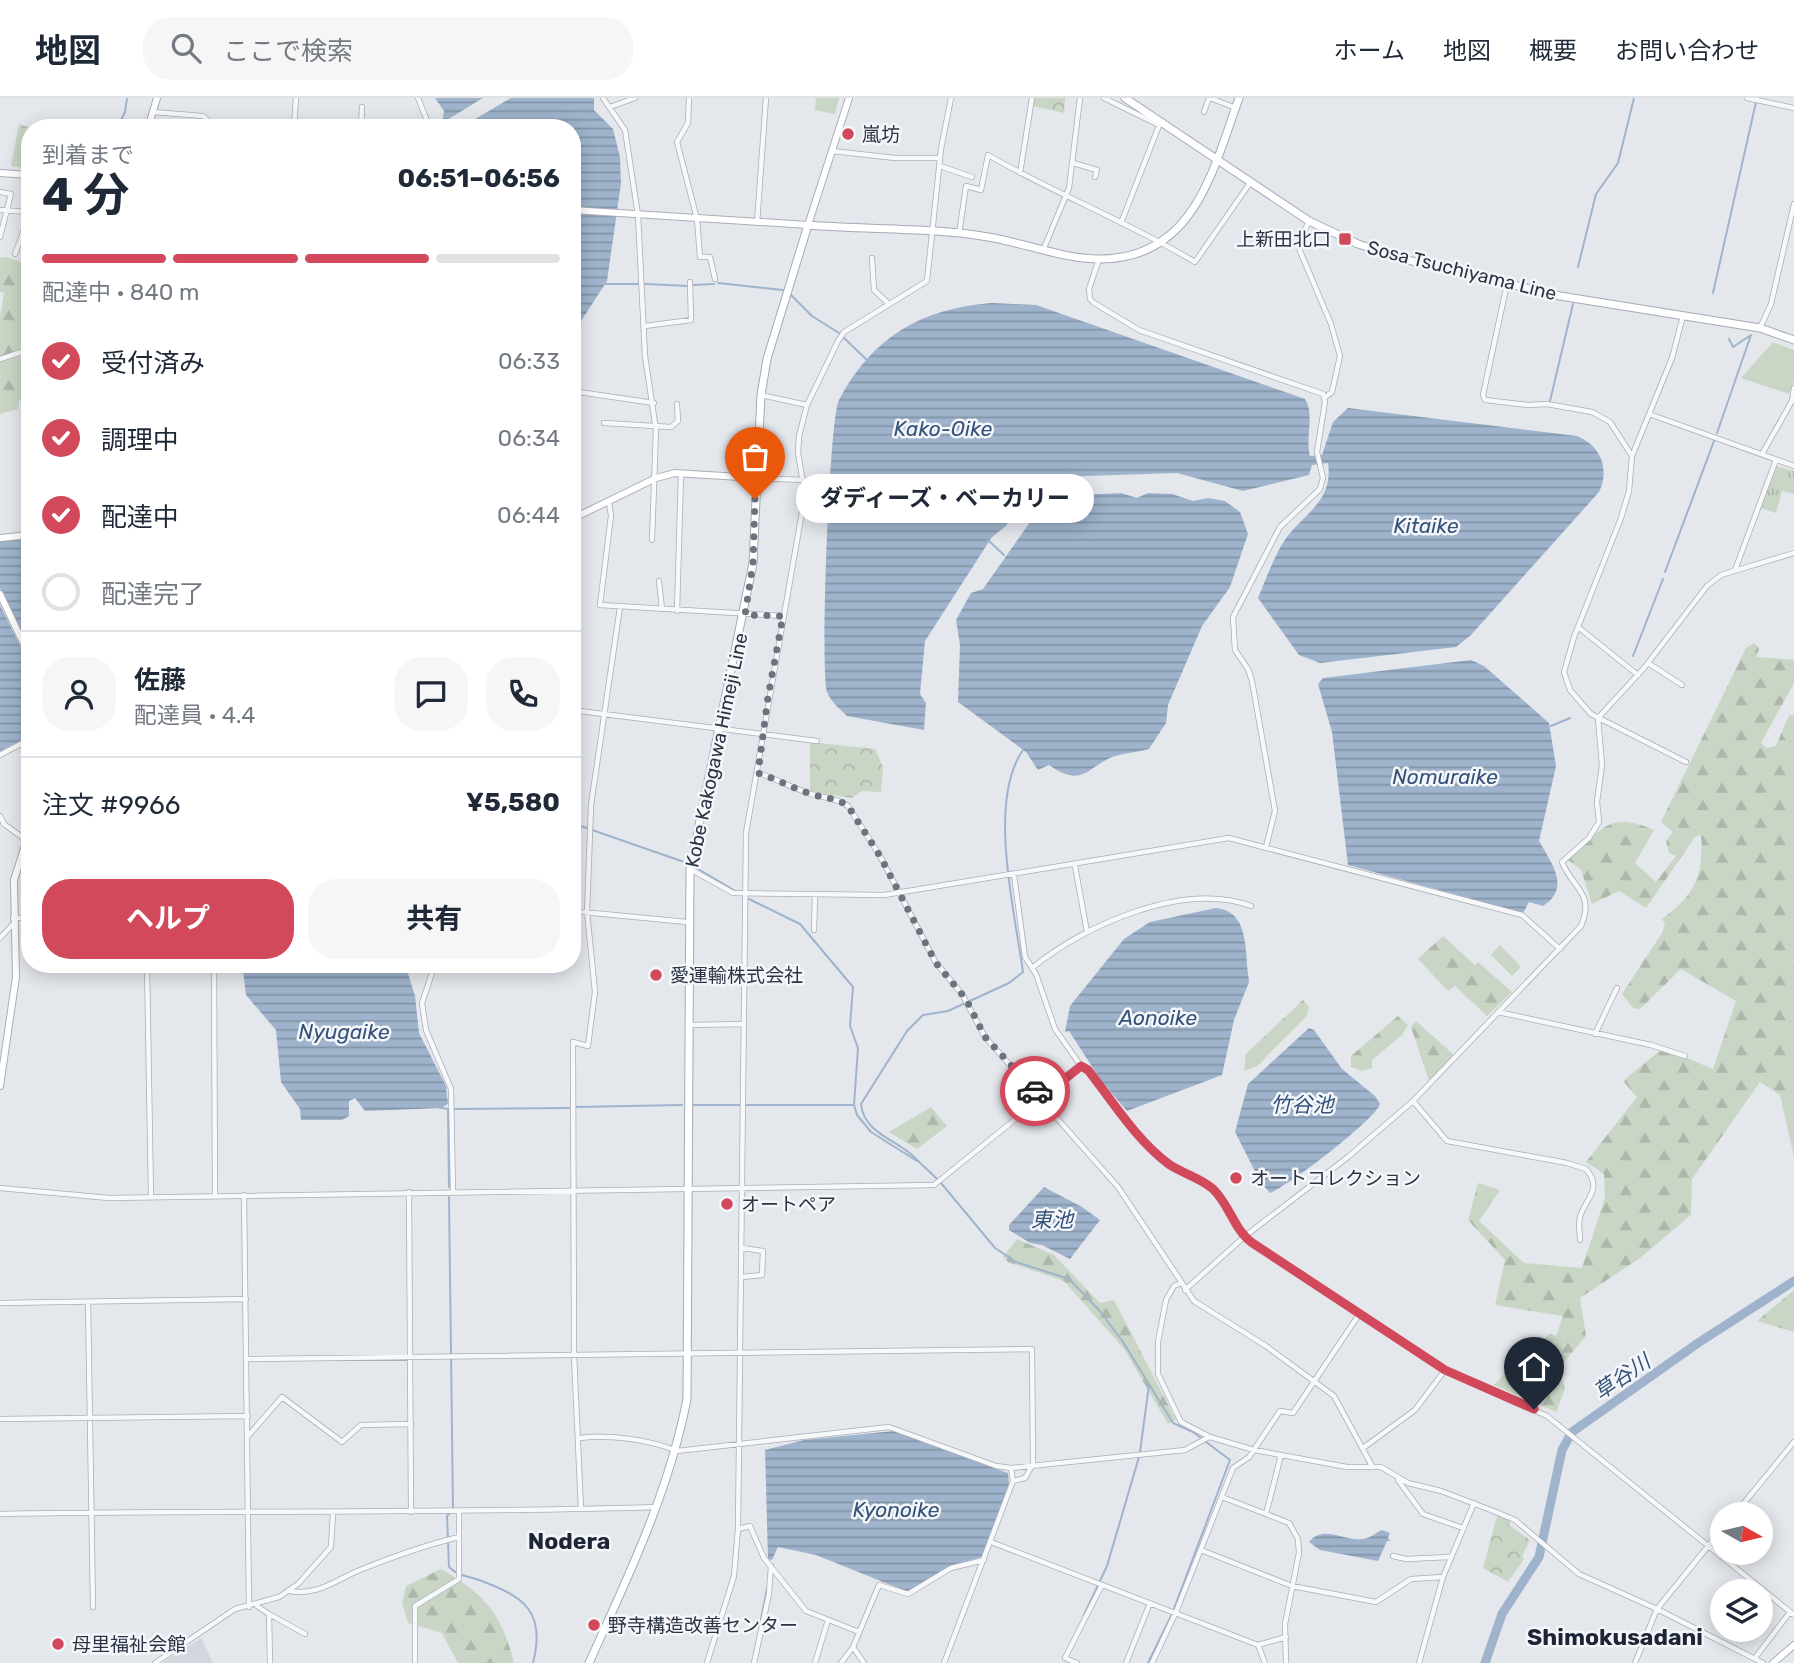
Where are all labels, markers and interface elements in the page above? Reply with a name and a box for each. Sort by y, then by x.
search box [143,17,633,80]
icon: search [167,29,205,67]
text: 地図 [35,31,101,70]
text: ここで検索 [223,36,353,67]
text: ホーム [1334,37,1405,65]
text: 地図 [1443,37,1491,65]
text: 概要 [1529,37,1577,65]
text: お問い合わせ [1615,37,1759,65]
place label: 嵐坊 [862,123,900,146]
marker: 嵐坊 [840,126,856,142]
text: 到着まで [42,141,134,169]
text: 06:51–06:56 [398,163,560,194]
text: 4 分 [42,168,129,223]
place label: 上新田北口 [1236,228,1331,251]
marker: 上新田北口 [1337,231,1353,247]
street label: Sosa Tsuchiyama Line [1365,236,1559,305]
text: 配達中 · 840 m [42,278,199,306]
icon: check [42,342,80,380]
text: 06:33 [498,347,560,375]
text: 受付済み [101,348,205,379]
water label: Kako-Oike [894,416,993,441]
icon: check [42,419,80,457]
text: 06:34 [498,424,560,452]
text: 調理中 [101,425,179,456]
pin [725,427,785,499]
icon: bag [736,438,774,476]
callout: ダディーズ・ベーカリー [797,474,1094,524]
text: ダディーズ・ベーカリー [820,484,1070,512]
icon: check [42,496,80,534]
text: 06:44 [497,501,560,529]
text: 配達中 [101,502,179,533]
water label: Kitaike [1393,513,1459,538]
text: 配達完了 [101,579,205,610]
street label: Kobe Kakogawa Himeji Line [680,631,753,870]
button: person [42,657,116,731]
button: chat [394,657,468,731]
button: phone [486,657,560,731]
text: 佐藤 [134,665,186,696]
text: 配達員 · 4.4 [134,701,256,729]
water label: Nomuraike [1392,764,1498,789]
text: ¥5,580 [466,787,560,818]
text: 注文 #9966 [42,790,180,821]
button: ヘルプ [42,879,294,959]
button: 共有 [308,879,560,959]
place label: 愛運輸株式会社 [670,964,803,987]
marker: 愛運輸株式会社 [648,967,664,983]
water label: Aonoike [1118,1005,1197,1030]
water label: Nyugaike [299,1019,390,1044]
courier [1000,1056,1070,1126]
icon: car [1016,1072,1054,1110]
water label: 竹谷池 [1271,1092,1335,1117]
place label: オートコレクション [1250,1167,1421,1190]
marker: オートコレクション [1228,1170,1244,1186]
place label: オートペア [741,1193,836,1216]
marker: オートペア [719,1196,735,1212]
water label: 東池 [1031,1207,1075,1232]
pin [1504,1337,1564,1409]
water label: 草谷川 [1589,1347,1656,1405]
icon: home [1515,1348,1553,1386]
water label: Kyonoike [853,1497,940,1522]
north arrow [1710,1502,1773,1564]
map controls [1710,1502,1773,1642]
district label: Nodera [528,1527,610,1555]
button: layers [1710,1579,1773,1642]
place label: 野寺構造改善センター [608,1614,798,1637]
marker: 野寺構造改善センター [586,1617,602,1633]
district label: Shimokusadani [1527,1623,1703,1651]
place label: 母里福祉会館 [72,1633,186,1656]
marker: 母里福祉会館 [50,1636,66,1652]

